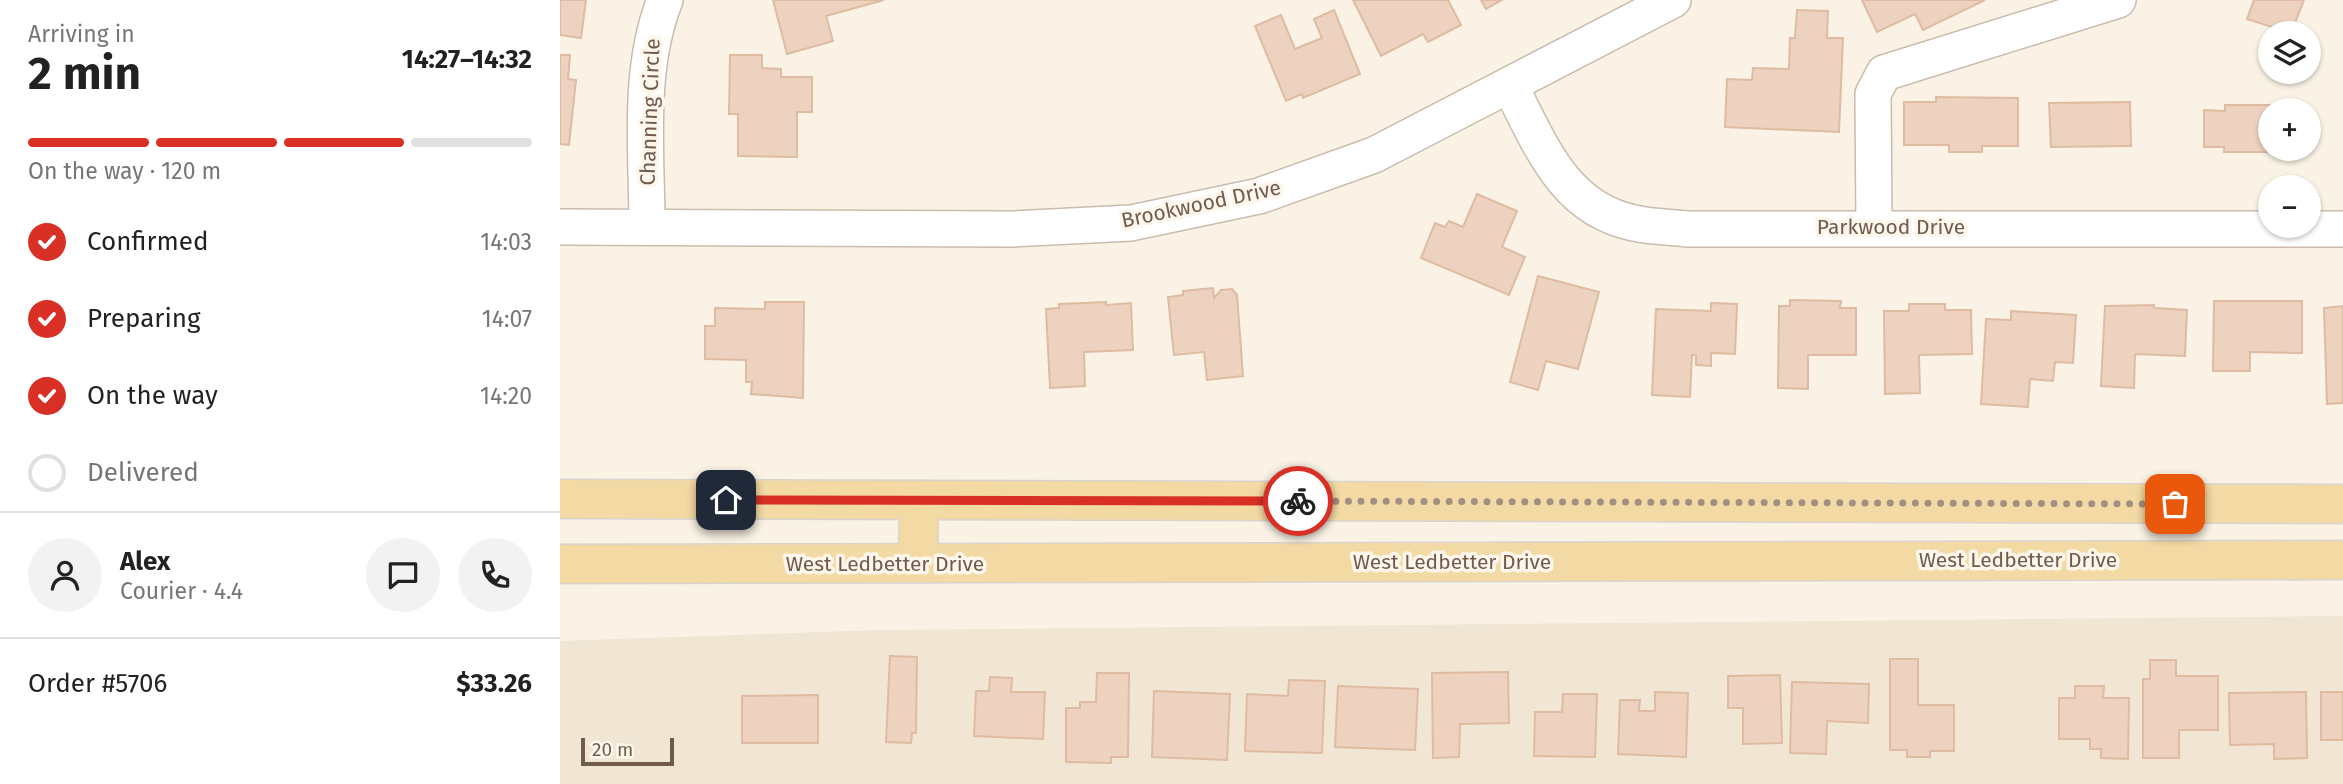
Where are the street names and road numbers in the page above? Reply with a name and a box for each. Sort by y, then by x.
street label: Channing Circle [634,38,666,186]
street label: Brookwood Drive [1119,174,1283,234]
street label: Parkwood Drive [1817,214,1965,240]
street label: West Ledbetter Drive [1919,547,2117,573]
street label: West Ledbetter Drive [1353,549,1551,575]
street label: West Ledbetter Drive [786,551,984,577]

